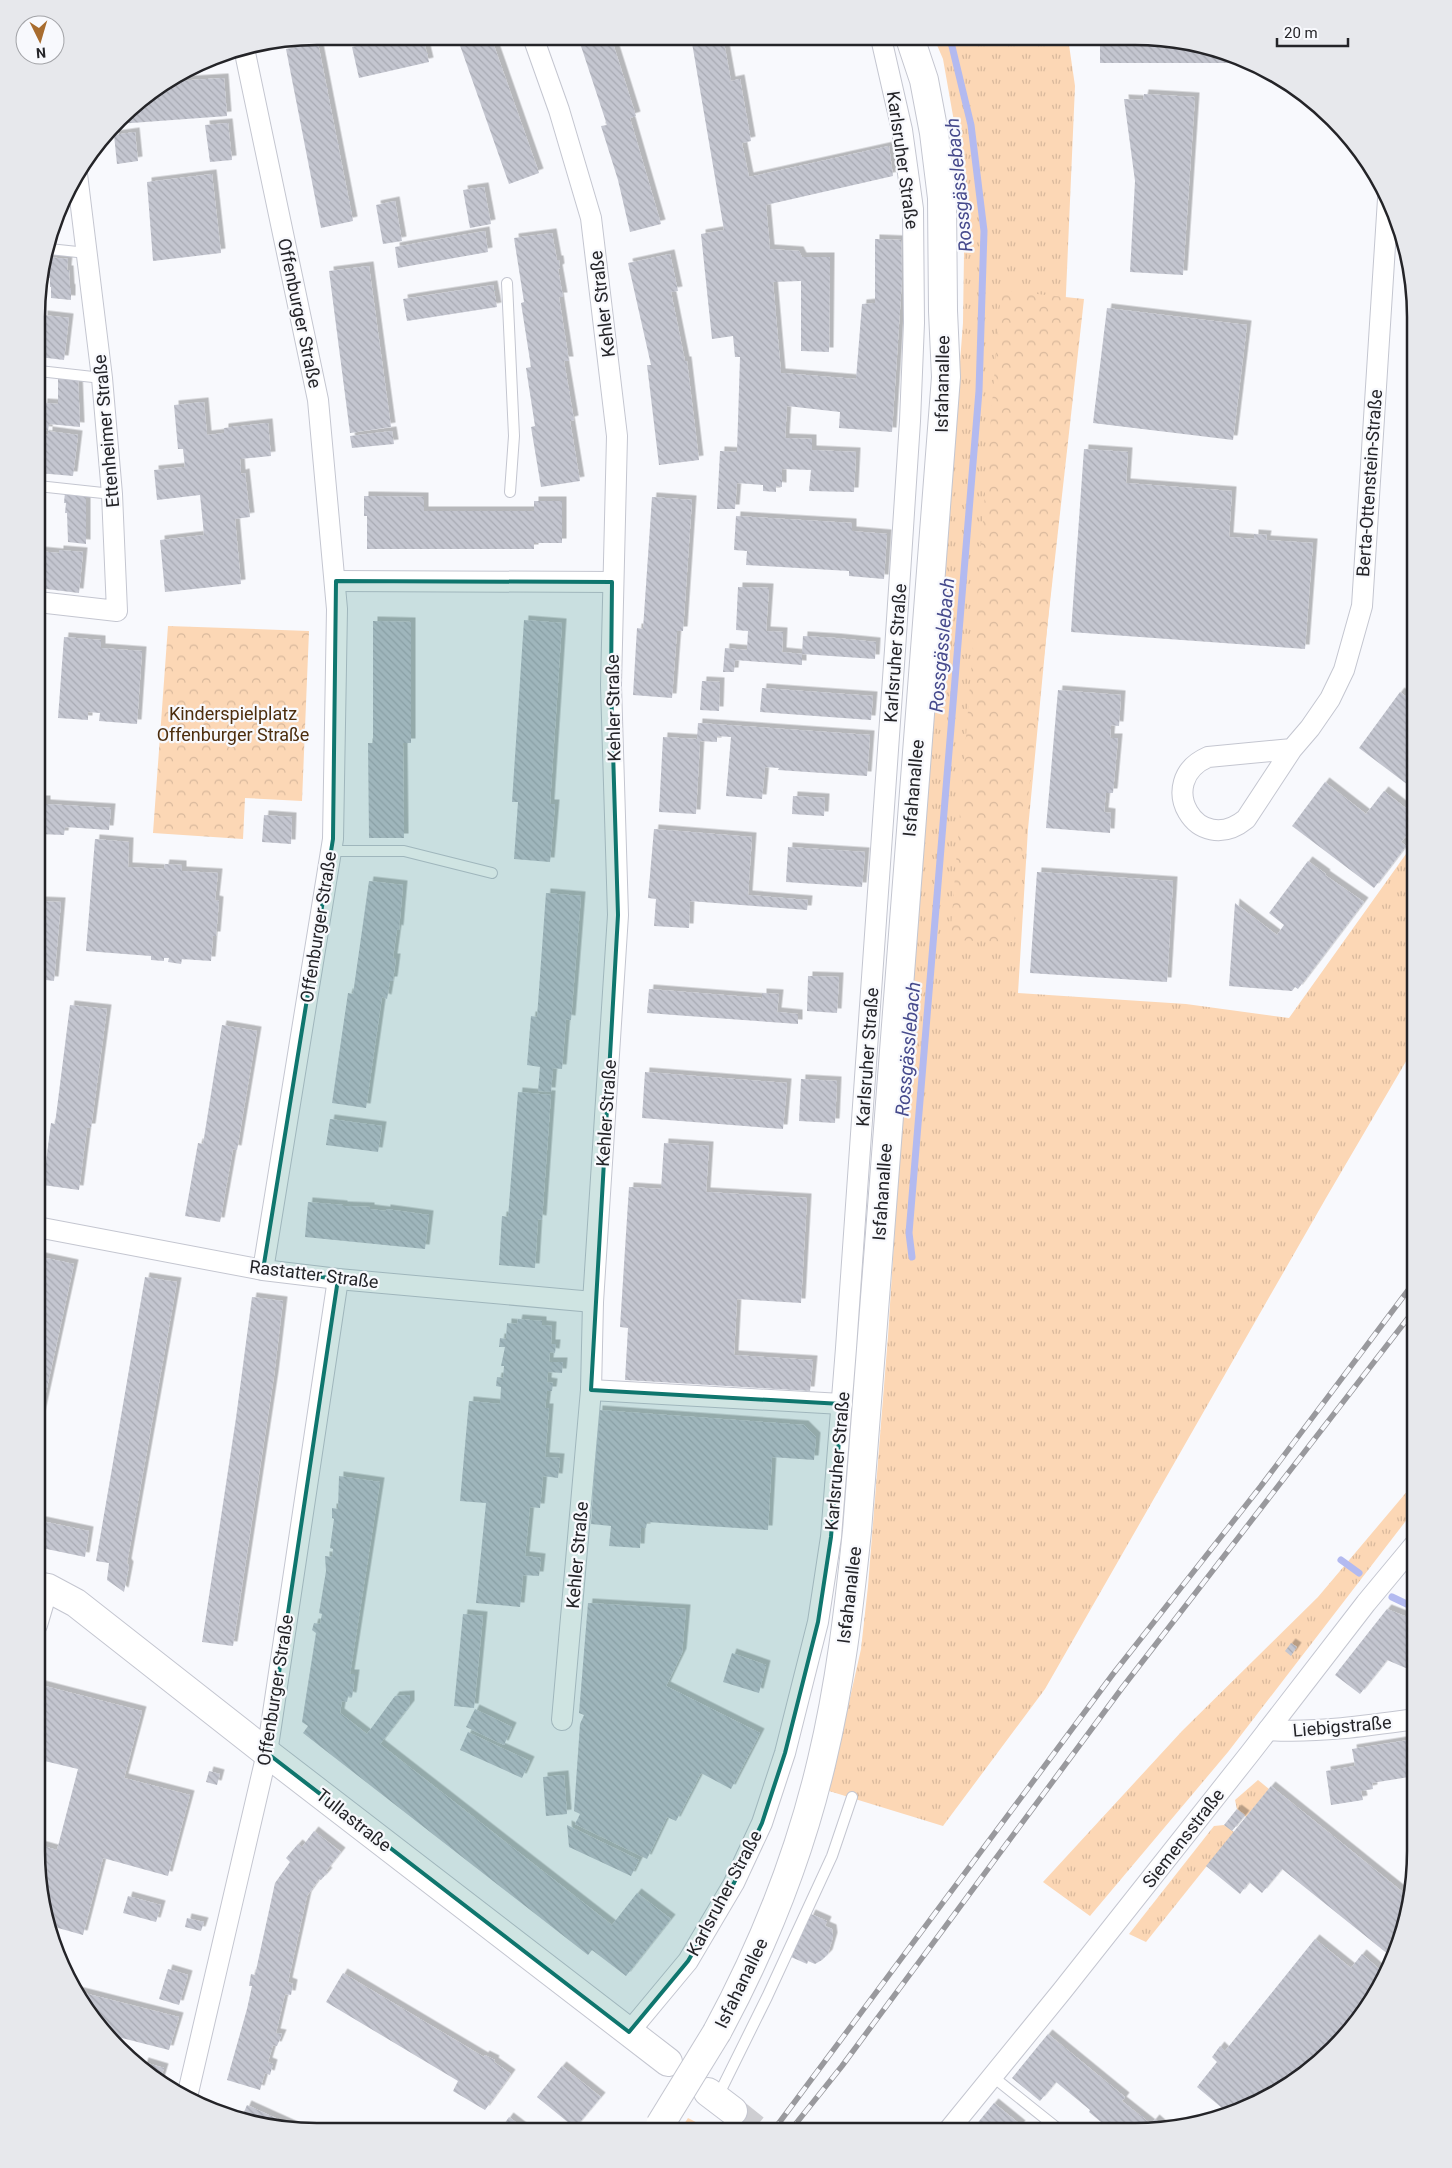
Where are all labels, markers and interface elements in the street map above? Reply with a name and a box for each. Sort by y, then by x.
north arrow [15,15,65,65]
scale bar [1277,15,1348,47]
text: 20 m [1284,24,1318,42]
text: N [36,45,47,61]
street label: Karlsruher Straße [883,90,923,230]
water label: Rossgässlebach [941,117,977,253]
street label: Offenburger Straße [274,236,326,390]
street label: Kehler Straße [585,249,619,359]
street label: Isfahanallee [931,335,953,433]
street label: Ettenheimer Straße [89,354,123,508]
street label: Berta-Ottenstein-Straße [1352,389,1386,577]
water label: Rossgässlebach [925,577,959,713]
street label: Karlsruher Straße [880,583,910,723]
street label: Kehler Straße [602,654,624,762]
park label: Kinderspielplatz Offenburger Straße [157,703,309,745]
street label: Isfahanallee [898,739,928,837]
street label: Offenburger Straße [296,850,340,1004]
water label: Rossgässlebach [891,981,925,1117]
street label: Karlsruher Straße [852,987,882,1127]
street label: Kehler Straße [592,1059,620,1167]
street label: Isfahanallee [868,1143,896,1241]
street label: Rastatter Straße [248,1256,380,1292]
street label: Karlsruher Straße [820,1391,854,1531]
street label: Kehler Straße [562,1501,592,1609]
street label: Isfahanallee [833,1545,865,1645]
street label: Offenburger Straße [253,1613,297,1767]
street label: Liebigstraße [1292,1711,1392,1741]
street label: Tullastraße [312,1784,396,1856]
street label: Siemensstraße [1138,1784,1228,1892]
street label: Karlsruher Straße [682,1827,766,1959]
street label: Isfahanallee [710,1935,772,2031]

